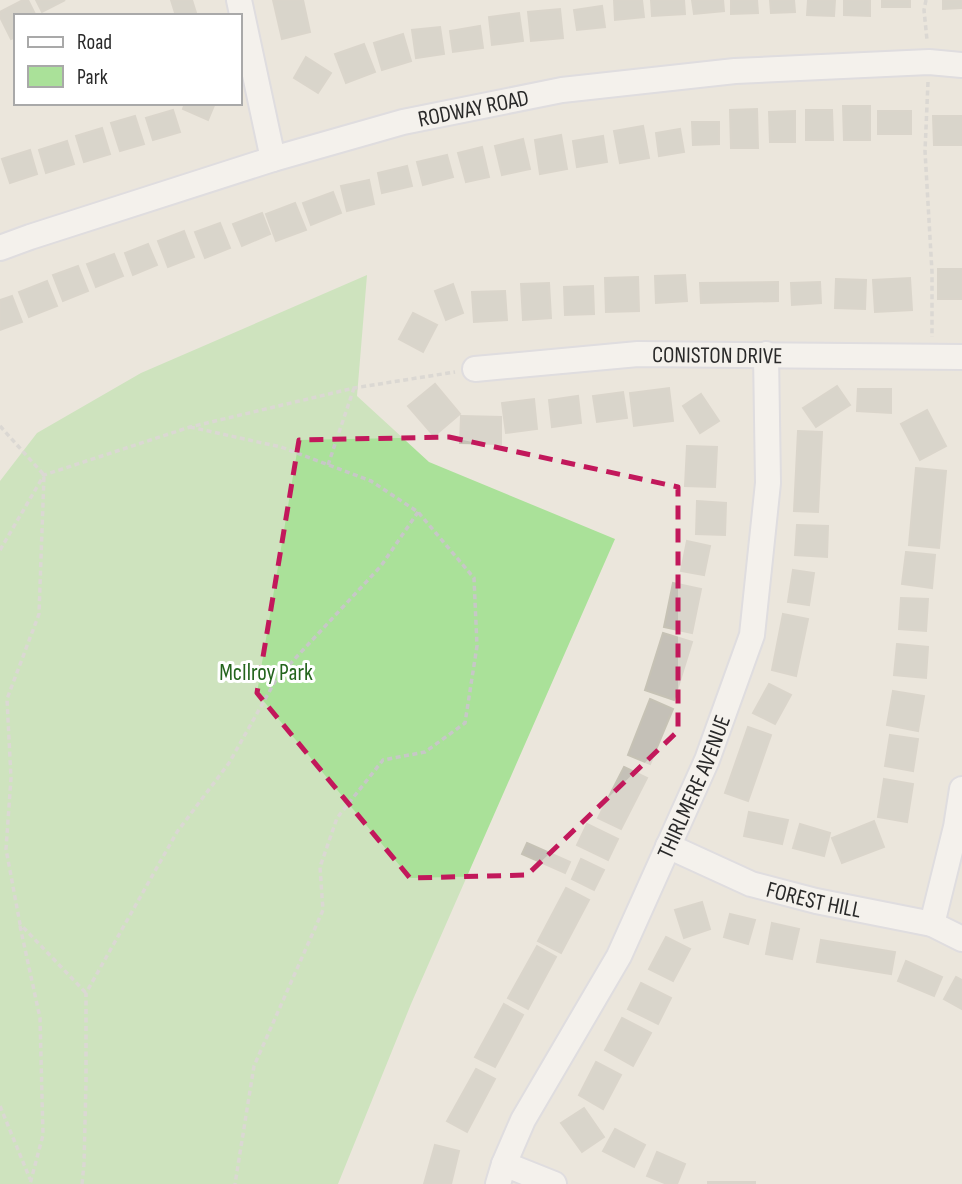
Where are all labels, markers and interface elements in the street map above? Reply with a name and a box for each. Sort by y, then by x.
legend [14,14,242,105]
text: Road [77,30,112,55]
text: Park [77,65,108,90]
street label: RODWAY ROAD [416,84,531,134]
street label: CONISTON DRIVE [652,341,783,370]
park label: McIlroy Park [219,659,313,687]
street label: THIRLMERE AVENUE [652,711,737,863]
street label: FOREST HILL [763,876,864,925]

